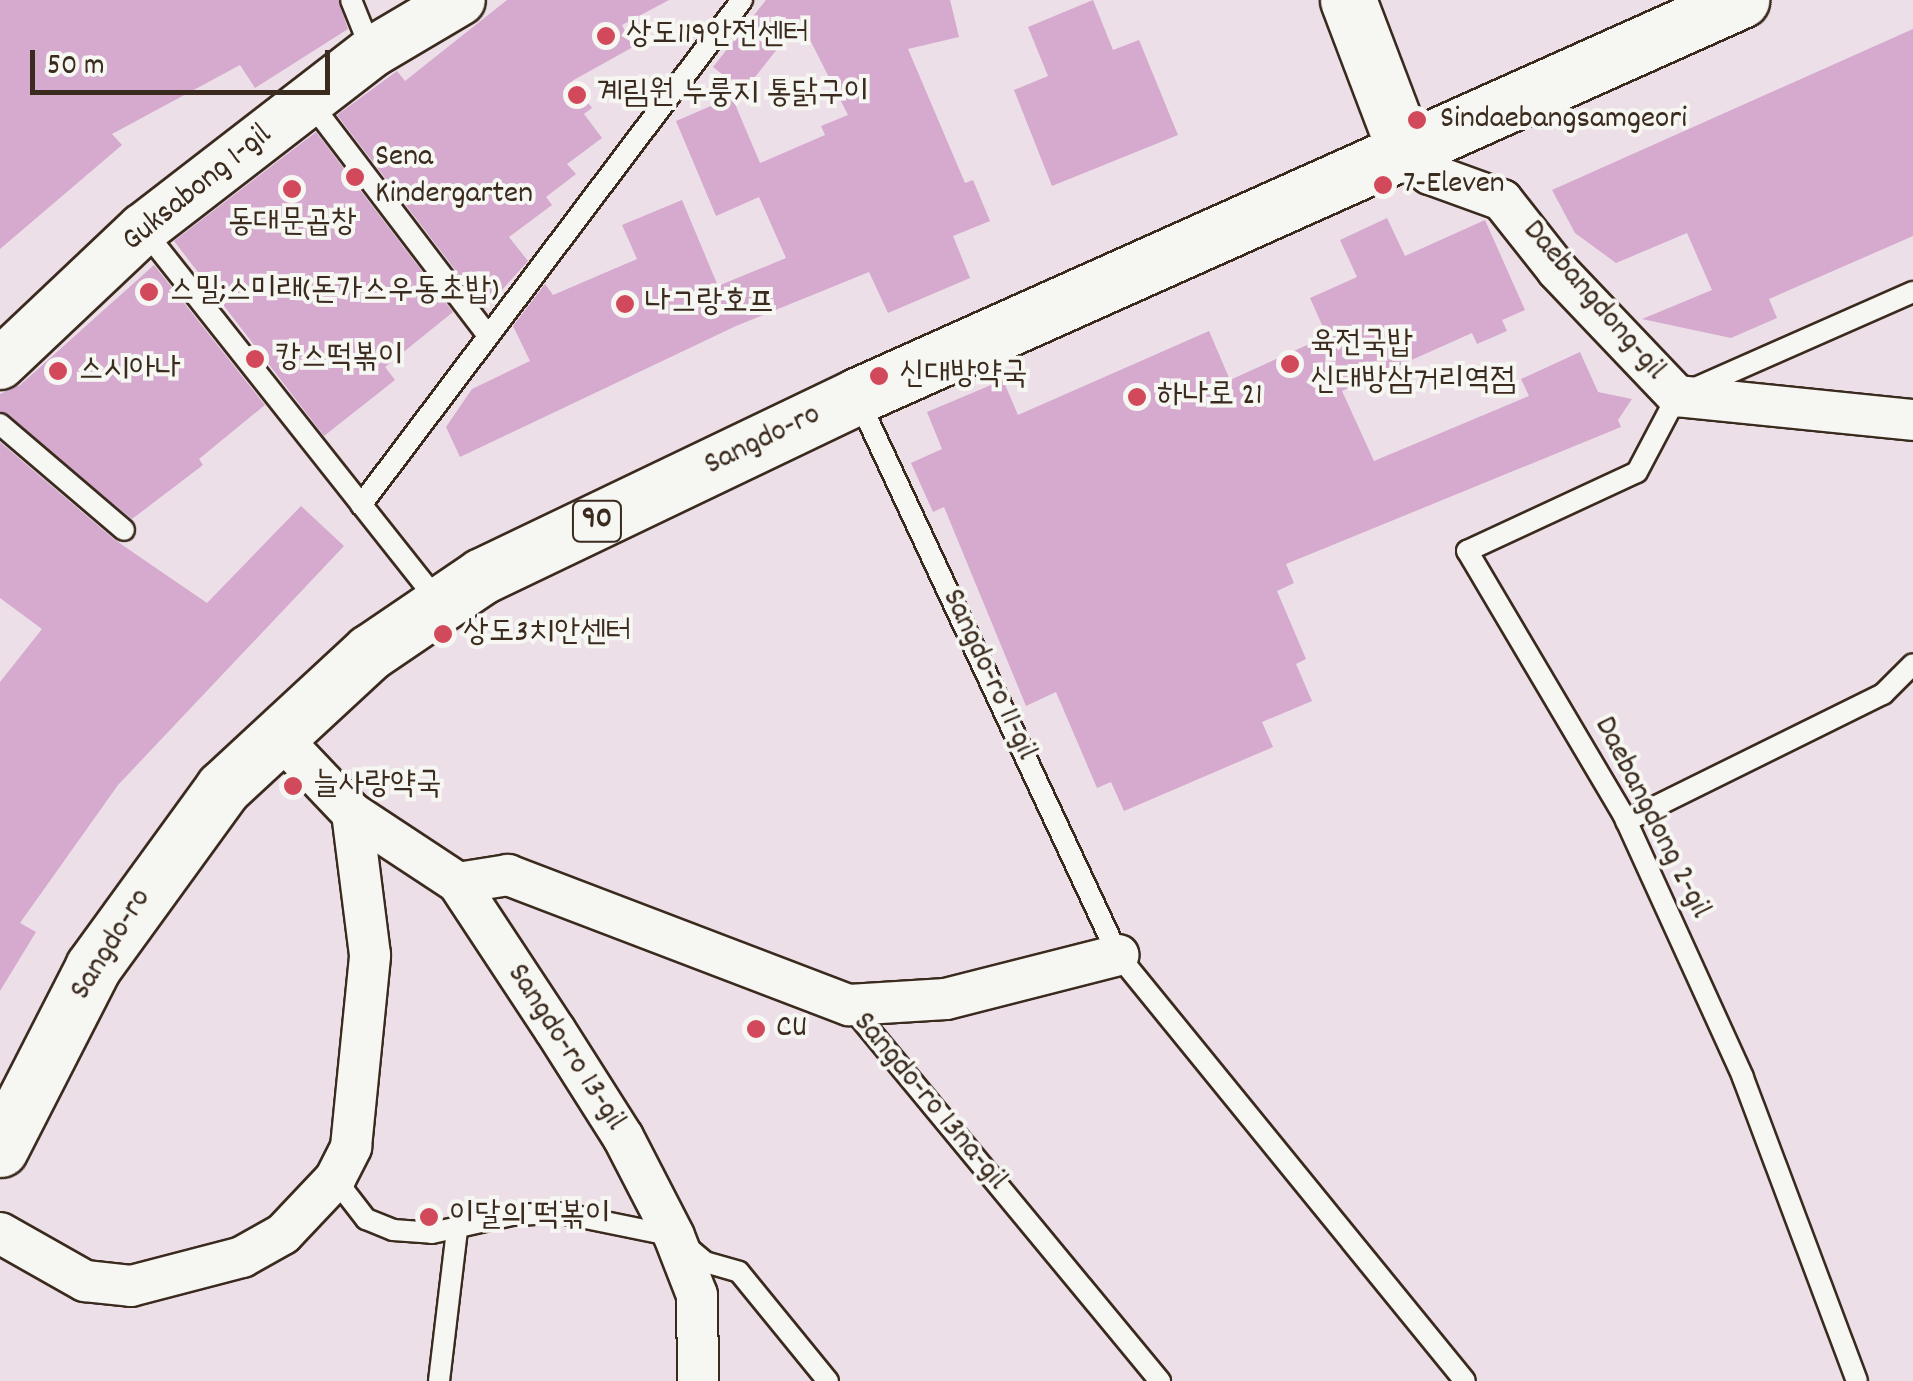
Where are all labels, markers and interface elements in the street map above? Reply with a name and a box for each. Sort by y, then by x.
place label: 상도119안전센터 [626,17,809,55]
marker: 상도119안전센터 [595,25,617,47]
scale bar [35,30,335,92]
text: 50 m [47,46,105,89]
place label: 계림원 누룽지 통닭구이 [597,76,869,114]
marker: 계림원 누룽지 통닭구이 [566,84,588,106]
place label: Sindaebangsamgeori [1440,101,1687,139]
marker: Sindaebangsamgeori [1404,107,1430,133]
street label: Guksabong 1-gil [116,117,280,261]
place label: Sena Kindergarten [375,140,533,215]
marker: Sena Kindergarten [344,166,366,188]
place label: 7-Eleven [1403,166,1505,204]
marker: 7-Eleven [1372,174,1394,196]
marker: 동대문곱창 [281,178,303,200]
place label: 동대문곱창 [228,205,356,243]
street label: Daebangdong-gil [1513,213,1673,389]
place label: 스밀;스미래(돈가스우동초밥) [169,273,499,311]
marker: 스밀;스미래(돈가스우동초밥) [138,281,160,303]
place label: 나그랑호프 [645,285,774,323]
marker: 나그랑호프 [614,293,636,315]
place label: 육전국밥 신대방삼거리역점 [1310,327,1516,402]
place label: 캉스떡볶이 [275,340,404,378]
marker: 캉스떡볶이 [244,348,266,370]
place label: 스시아나 [78,352,181,390]
marker: 육전국밥 신대방삼거리역점 [1279,353,1301,375]
place label: 신대방약국 [899,357,1028,395]
marker: 스시아나 [47,360,69,382]
marker: 신대방약국 [868,365,890,387]
place label: 하나로 21 [1157,378,1263,416]
marker: 하나로 21 [1126,386,1148,408]
street label: Sangdo-ro [699,397,827,485]
road number: 90 [570,496,624,546]
street label: Sangdo-ro 11-gil [932,584,1044,766]
place label: 상도3치안센터 [463,615,632,653]
marker: 상도3치안센터 [432,623,454,645]
street label: Daebangdong 2-gil [1584,711,1718,925]
place label: 늘사랑약국 [313,767,442,805]
marker: 늘사랑약국 [282,775,304,797]
street label: Sangdo-ro [63,882,161,1008]
street label: Sangdo-ro 13-gil [497,957,633,1139]
street label: Sangdo-ro 13na-gil [843,1005,1015,1199]
place label: CU [776,1010,807,1048]
marker: CU [745,1018,767,1040]
place label: 이달의 떡볶이 [449,1198,611,1236]
marker: 이달의 떡볶이 [418,1206,440,1228]

